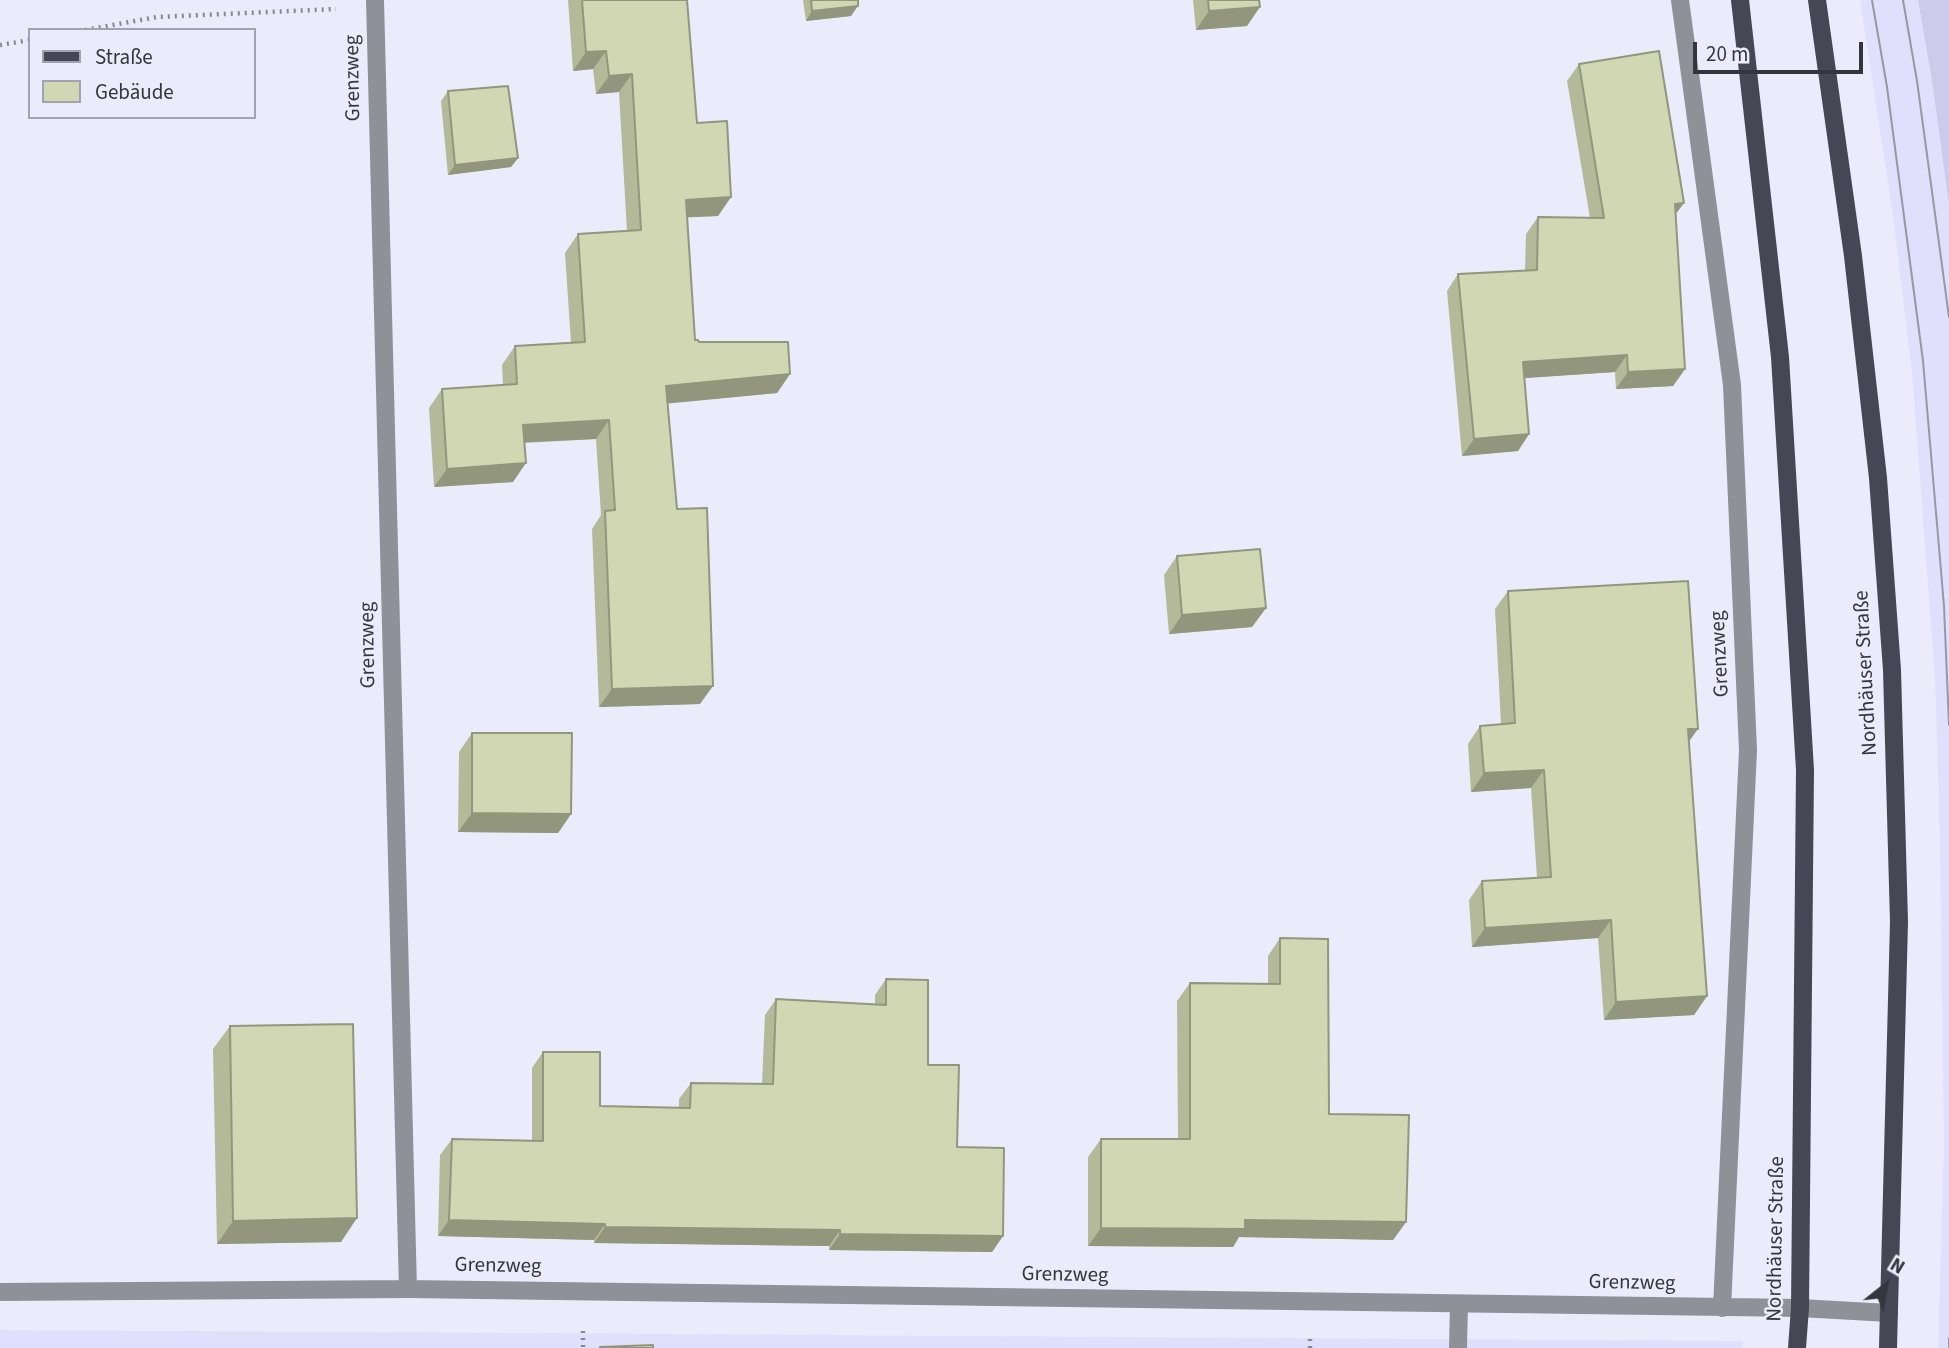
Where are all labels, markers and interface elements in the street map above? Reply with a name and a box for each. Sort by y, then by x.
legend [28,28,256,119]
scale bar [1697,28,1867,72]
street label: Grenzweg [341,34,367,122]
text: 20 m [1706,39,1748,69]
text: Straße [95,42,153,72]
text: Gebäude [95,77,174,107]
street label: Nordhäuser Straße [1850,590,1884,756]
street label: Grenzweg [356,601,382,689]
street label: Grenzweg [1706,610,1736,698]
street label: Nordhäuser Straße [1763,1156,1791,1322]
north arrow [1851,1250,1921,1320]
text: N [1885,1252,1909,1281]
street label: Grenzweg [454,1254,542,1280]
street label: Grenzweg [1021,1263,1109,1289]
street label: Grenzweg [1588,1271,1676,1297]

